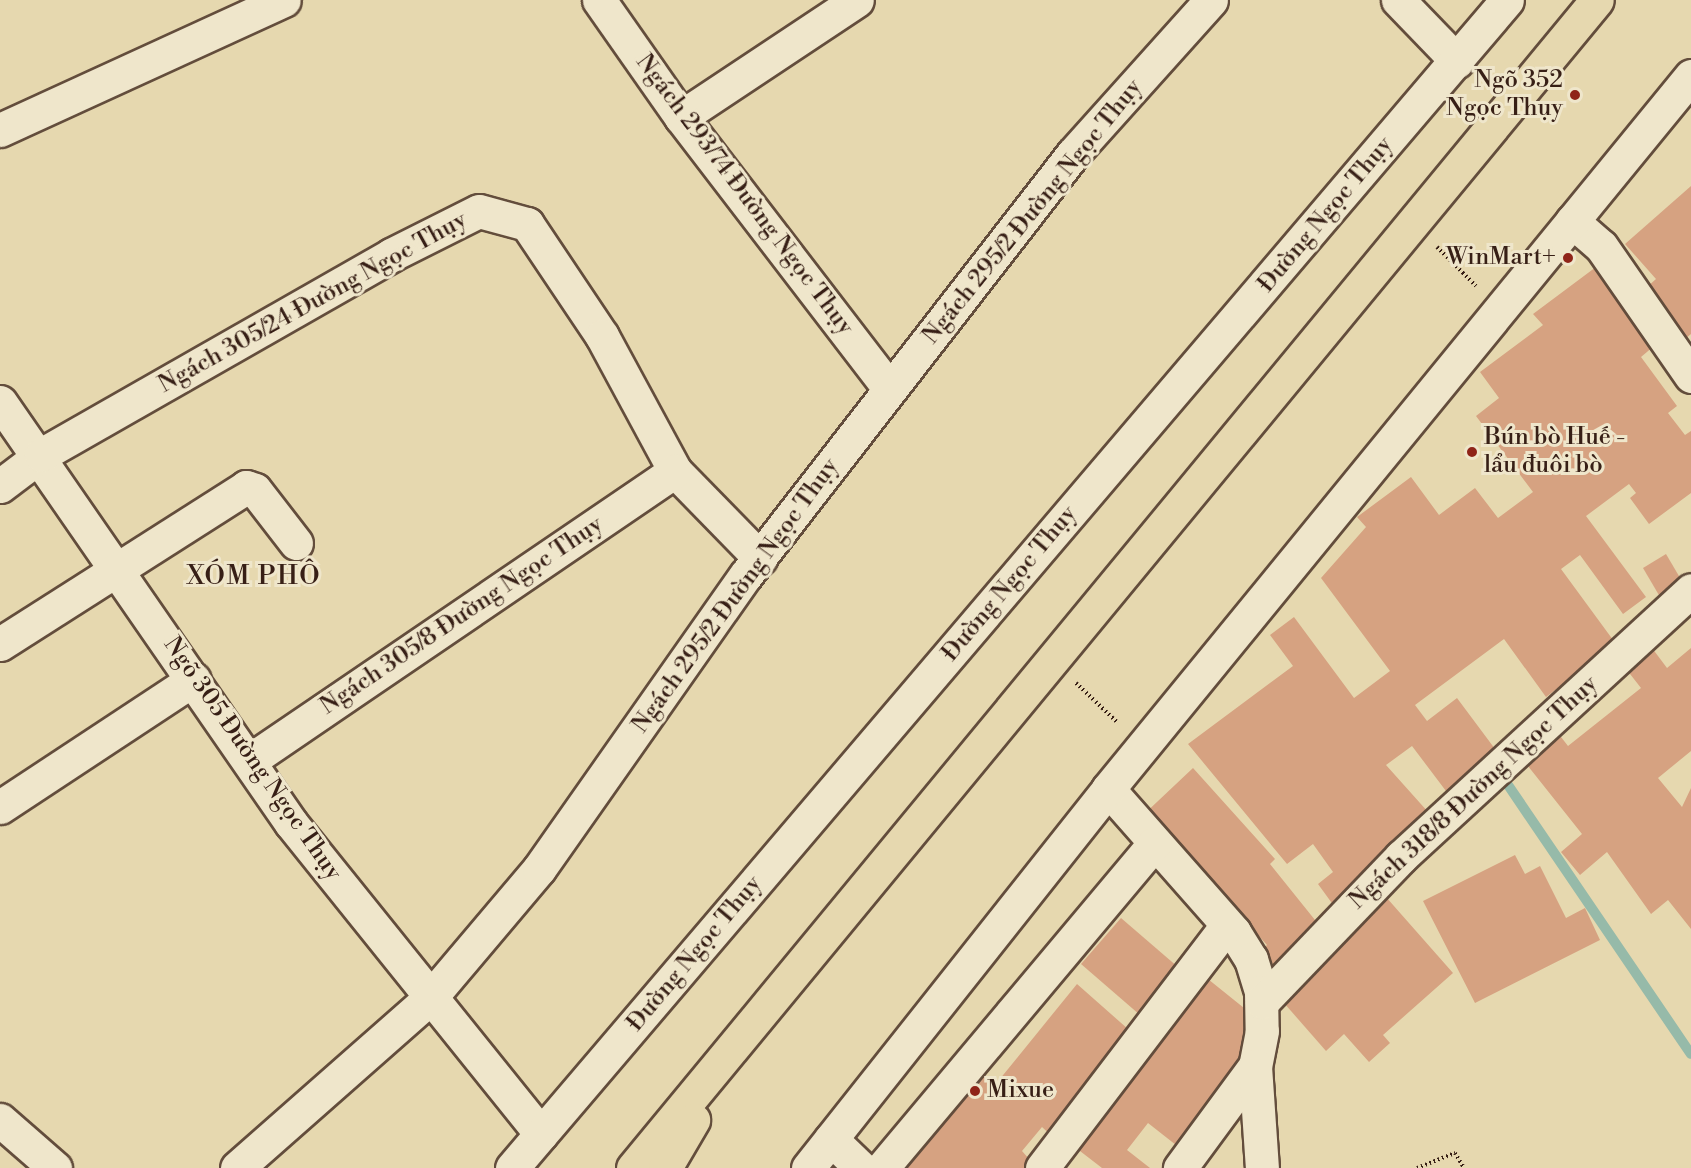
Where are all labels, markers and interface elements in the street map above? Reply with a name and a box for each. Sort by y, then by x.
street label: Ngách 293/74 Đường Ngọc Thụy [629,49,859,341]
place label: Ngõ 352 Ngọc Thụy [1446,67,1563,123]
street label: Ngách 295/2 Đường Ngọc Thụy [917,74,1149,350]
marker: Ngõ 352 Ngọc Thụy [1568,88,1582,102]
street label: Đường Ngọc Thụy [1252,131,1400,299]
street label: Ngách 305/24 Đường Ngọc Thụy [154,206,472,400]
place label: WinMart+ [1446,244,1556,272]
marker: WinMart+ [1561,251,1575,265]
place label: Bún bò Huế - lẩu đuôi bò [1484,424,1625,480]
marker: Bún bò Huế - lẩu đuôi bò [1465,445,1479,459]
street label: Ngách 295/2 Đường Ngọc Thụy [627,453,845,739]
street label: Đường Ngọc Thụy [936,500,1084,668]
street label: Ngách 305/8 Đường Ngọc Thụy [315,511,609,721]
district label: XÓM PHÔ [187,561,321,593]
street label: Ngõ 305 Đường Ngọc Thụy [157,632,347,886]
street label: Ngách 318/8 Đường Ngọc Thụy [1344,670,1604,916]
street label: Đường Ngọc Thụy [621,870,769,1038]
place label: Mixue [987,1077,1054,1105]
marker: Mixue [968,1084,982,1098]

